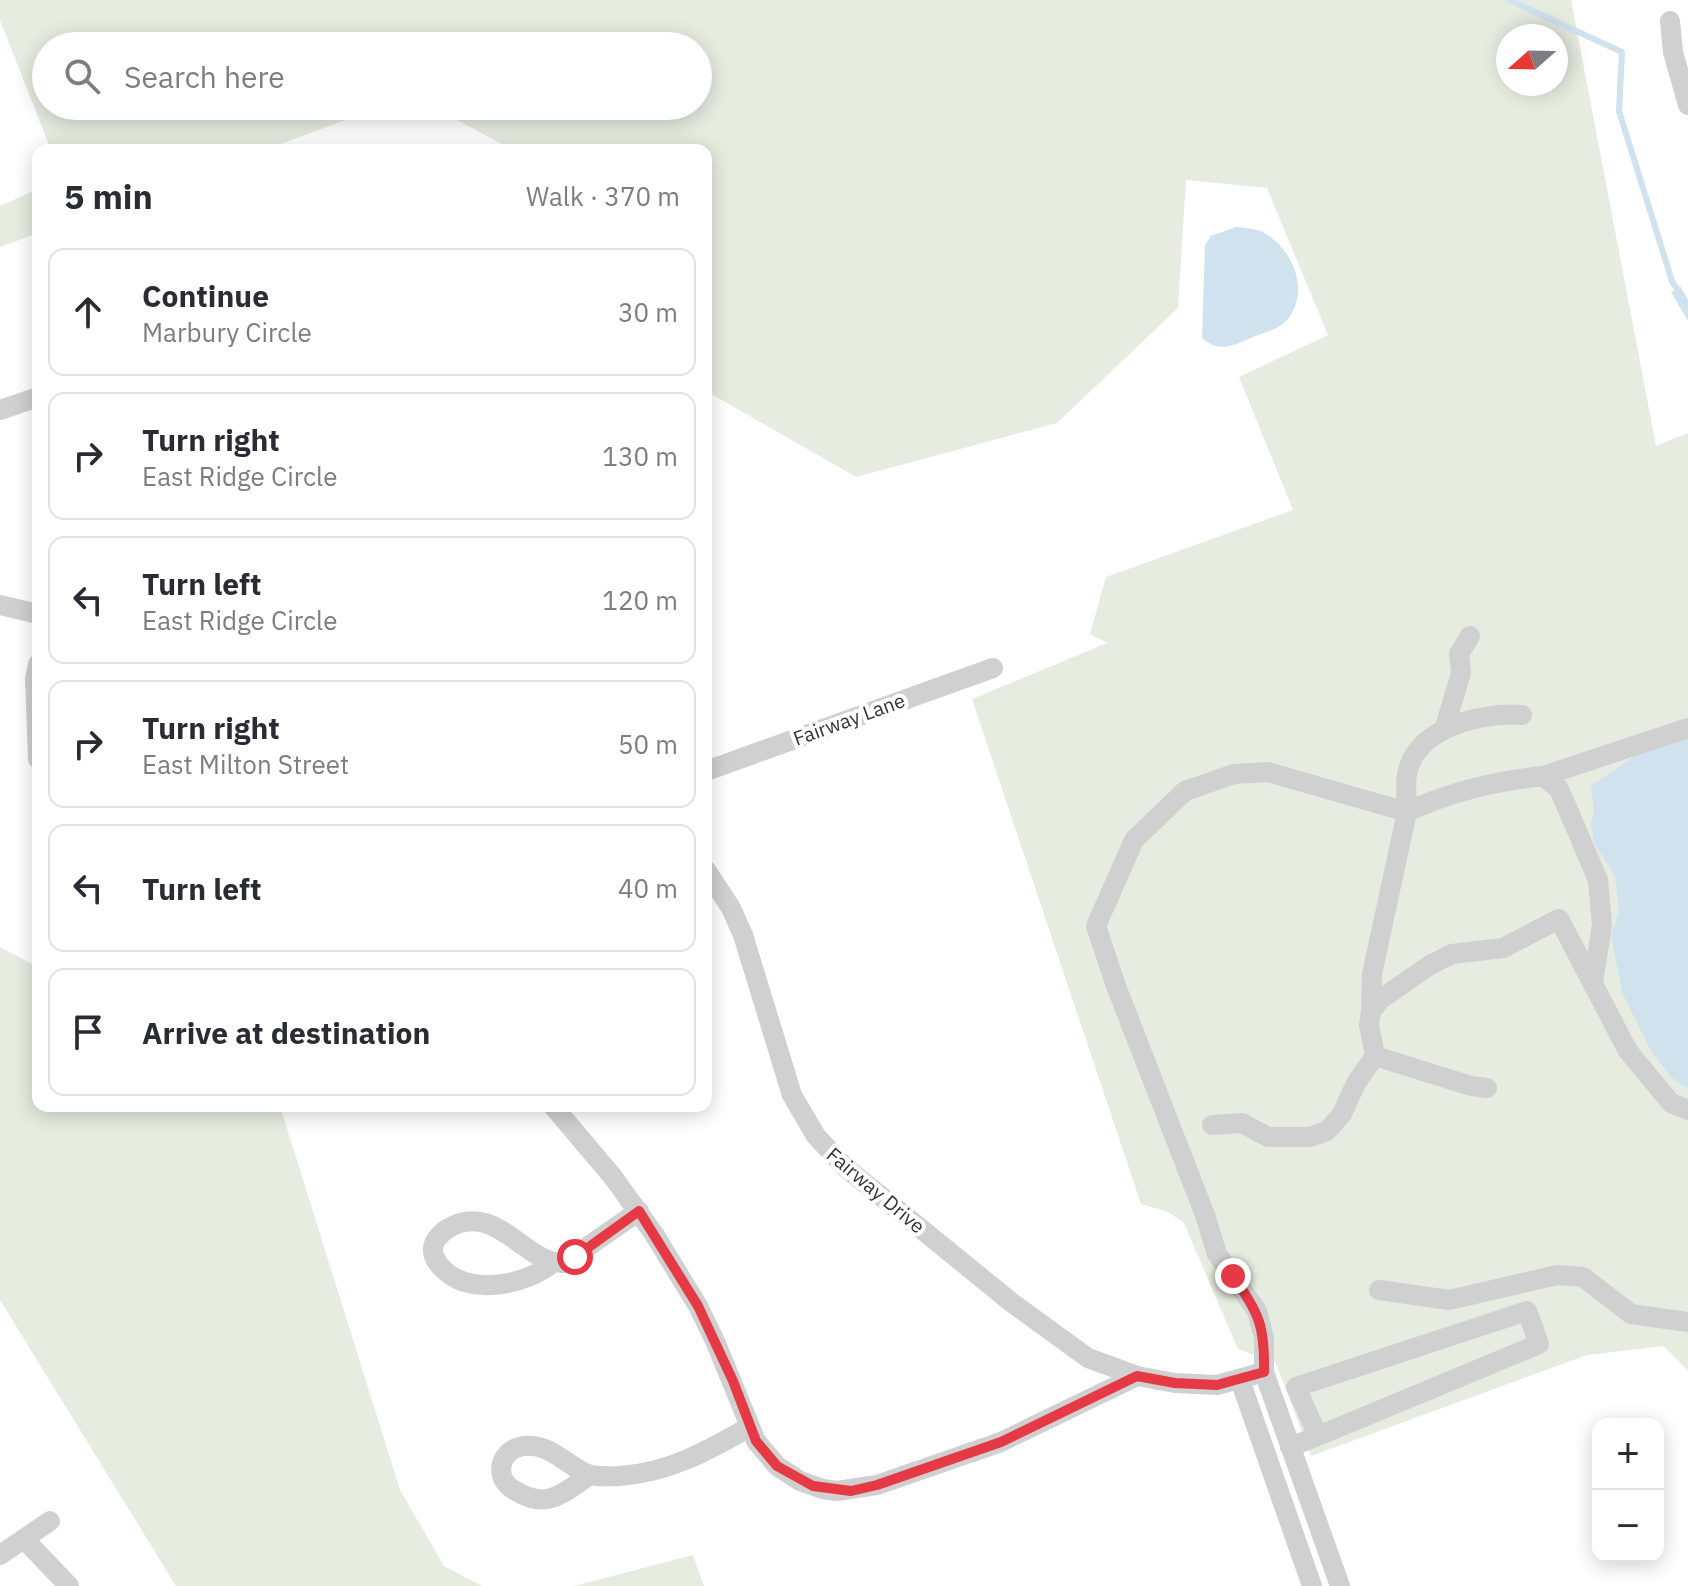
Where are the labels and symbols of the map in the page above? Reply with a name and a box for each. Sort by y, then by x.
north arrow [1496,24,1568,96]
street label: Fairway Lane [789,686,909,752]
street label: Fairway Drive [821,1141,931,1239]
route start [557,1239,593,1275]
route end [1215,1258,1251,1294]

